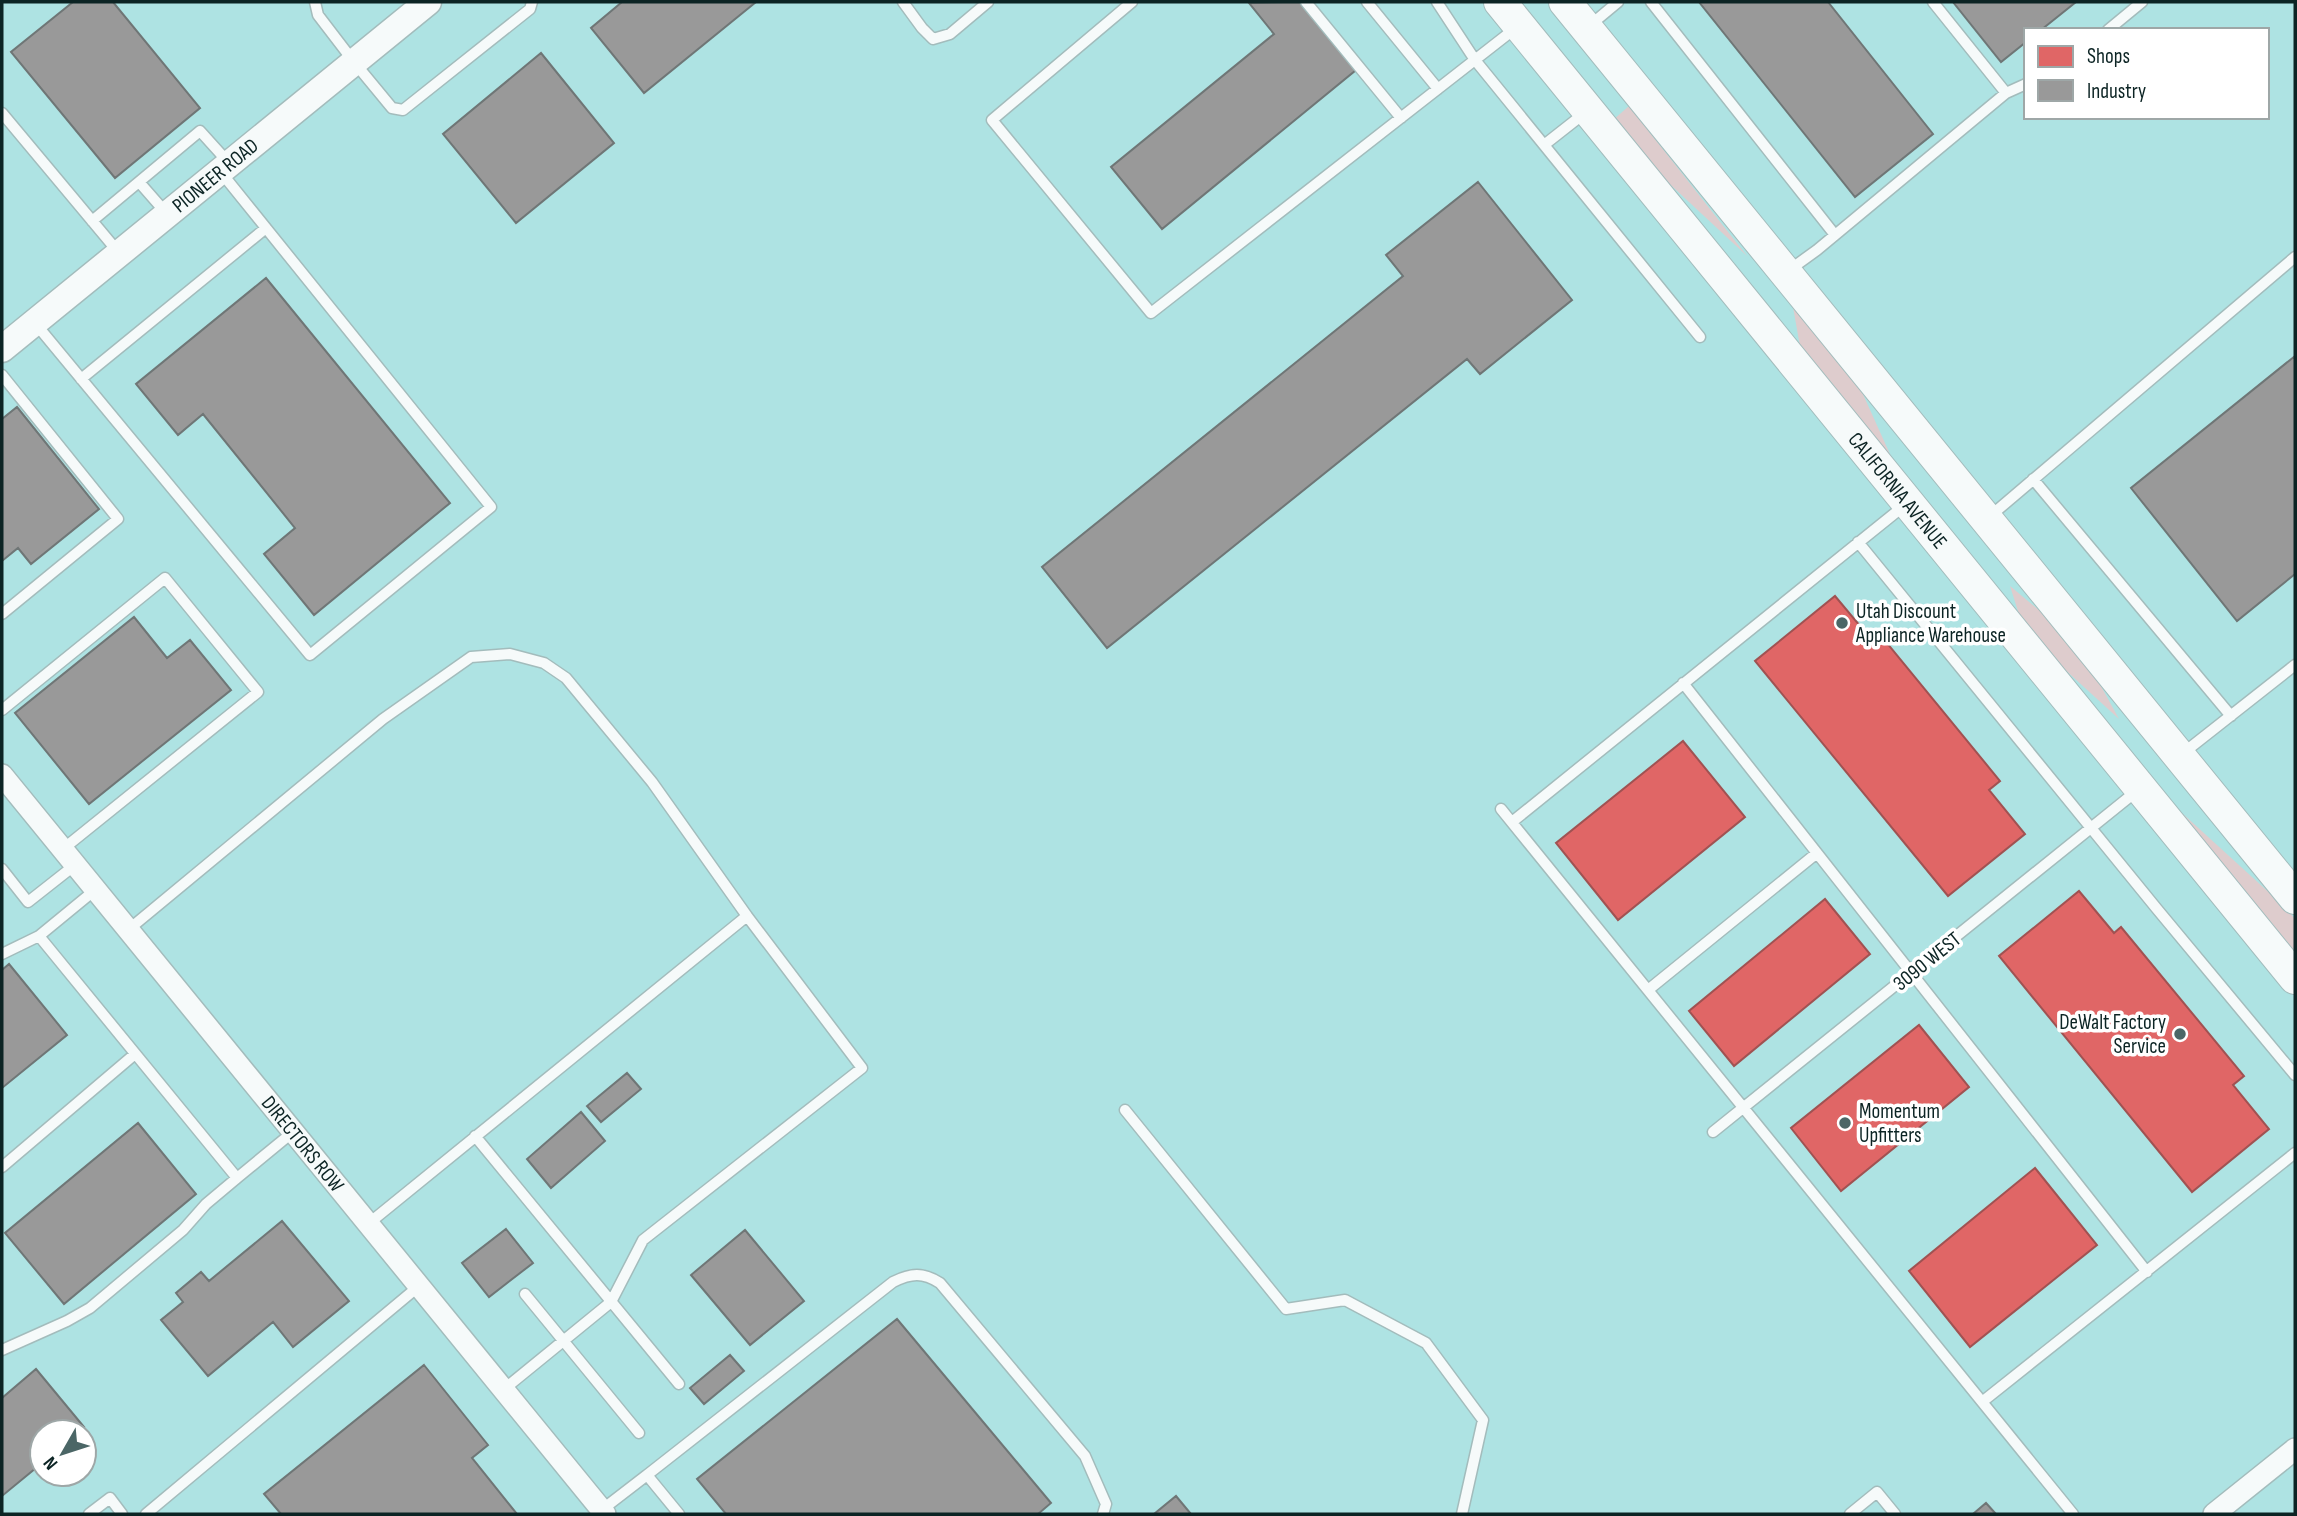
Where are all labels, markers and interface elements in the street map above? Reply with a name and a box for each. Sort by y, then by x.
legend [2024,28,2269,119]
text: Shops [2087,44,2130,69]
text: Industry [2087,79,2146,104]
street label: PIONEER ROAD [167,133,264,218]
street label: CALIFORNIA AVENUE [1843,427,1952,554]
place label: Utah Discount Appliance Warehouse [1855,599,2006,648]
marker: Utah Discount Appliance Warehouse [1834,615,1850,631]
street label: 3090 WEST [1888,926,1967,996]
place label: DeWalt Factory Service [2059,1010,2166,1059]
marker: DeWalt Factory Service [2172,1026,2188,1042]
street label: DIRECTORS ROW [256,1091,349,1198]
place label: Momentum Upfitters [1859,1099,1940,1148]
marker: Momentum Upfitters [1837,1115,1853,1131]
north arrow [28,1418,98,1488]
text: N [39,1452,63,1474]

